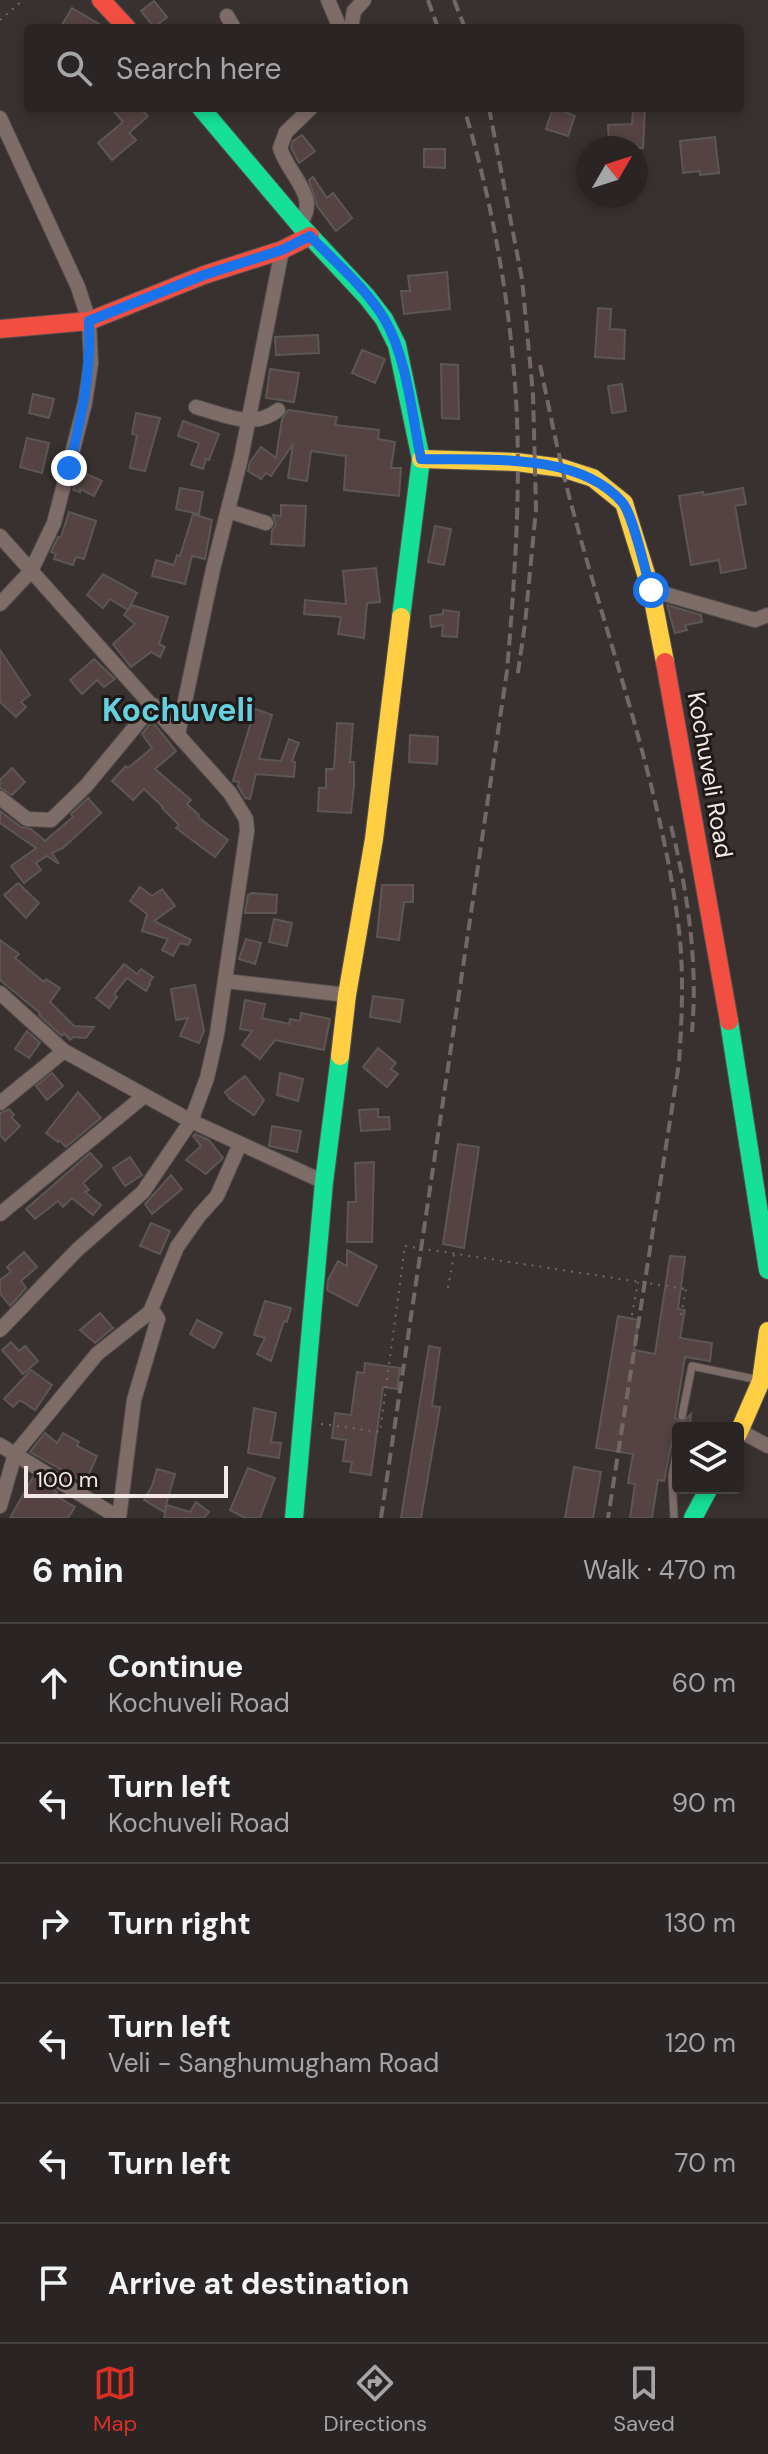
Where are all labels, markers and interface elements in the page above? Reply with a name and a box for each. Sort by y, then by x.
search box [24,24,744,112]
icon: search [52,46,96,90]
text: Search here [116,49,282,88]
north arrow [576,136,648,208]
route end [51,450,87,486]
route start [633,572,669,608]
district label: Kochuveli [102,689,254,731]
street label: Kochuveli Road [681,690,740,860]
map controls [672,1422,744,1494]
button: layers [672,1422,744,1494]
scale bar [24,1462,228,1498]
text: 100 m [36,1465,98,1494]
text: 6 min [32,1548,124,1593]
text: Walk · 470 m [583,1553,736,1587]
text: Continue [108,1647,243,1686]
icon: ahead [32,1661,76,1705]
text: 60 m [672,1666,736,1700]
text: Kochuveli Road [108,1686,290,1720]
text: Turn left [108,1767,231,1806]
icon: left [32,1781,76,1825]
text: 90 m [672,1786,736,1820]
text: Kochuveli Road [108,1806,290,1840]
icon: right [32,1901,76,1945]
text: Turn right [108,1904,251,1943]
text: 130 m [665,1906,736,1940]
text: Turn left [108,2007,231,2046]
icon: left [32,2021,76,2065]
text: 120 m [665,2026,736,2060]
text: Veli - Sanghumugham Road [108,2046,439,2080]
icon: left [32,2141,76,2185]
text: Turn left [108,2144,231,2183]
text: 70 m [675,2146,736,2180]
icon: arrive [32,2261,76,2305]
text: Arrive at destination [108,2264,409,2303]
tab: Map [93,2361,137,2438]
tab: Directions [324,2361,427,2438]
tab: Saved [613,2361,675,2438]

